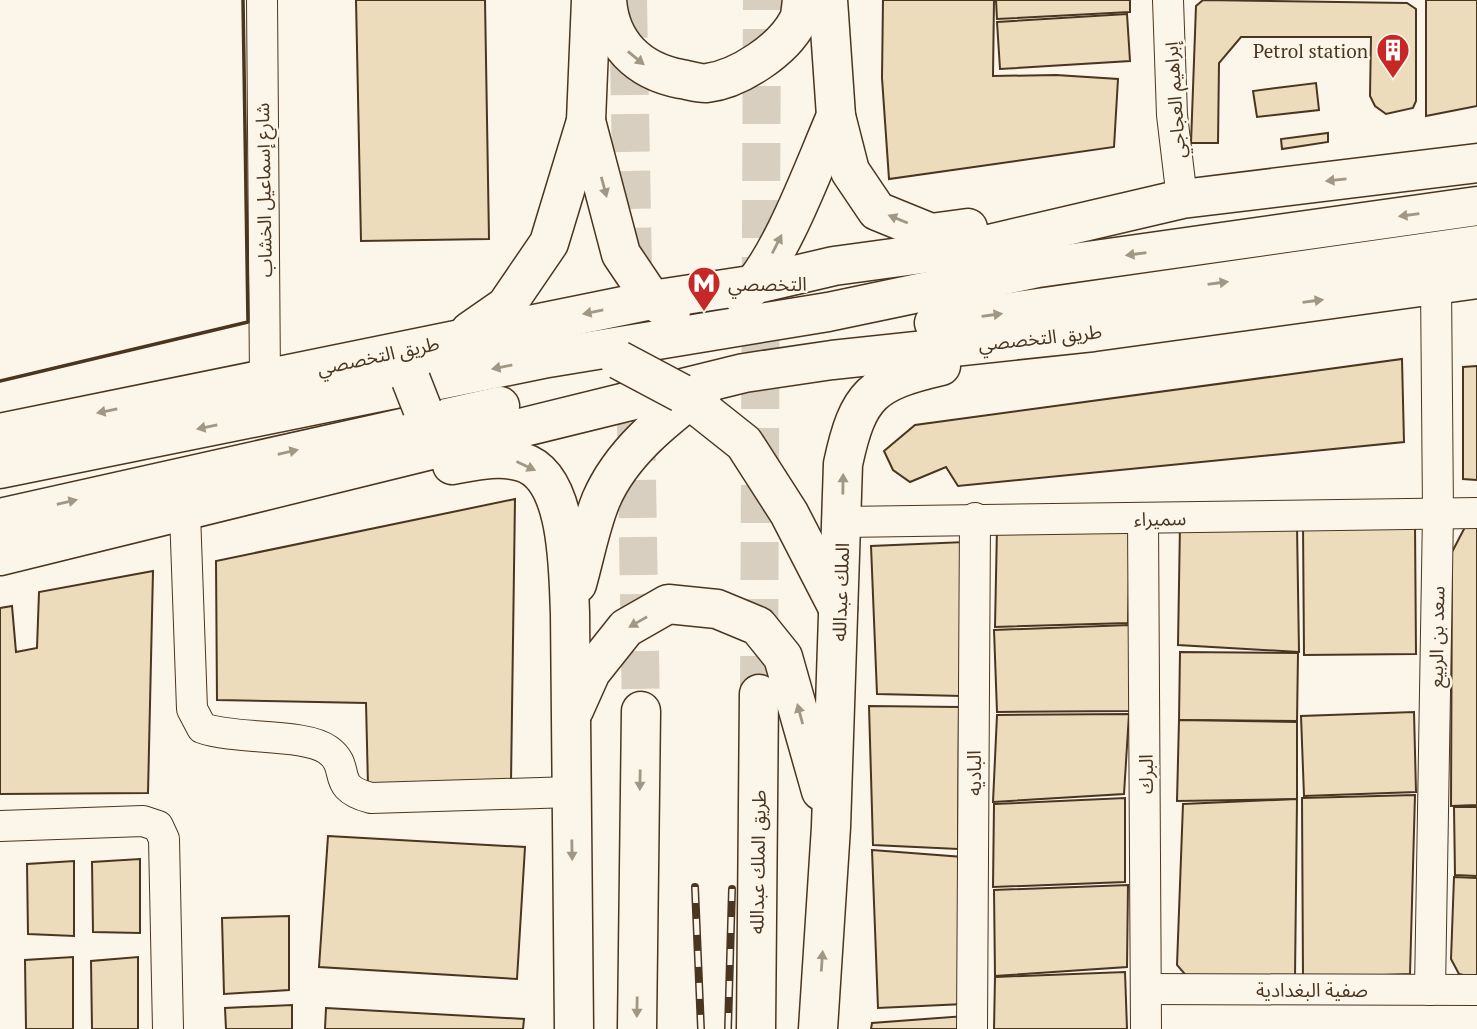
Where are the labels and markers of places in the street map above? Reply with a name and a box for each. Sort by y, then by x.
building icon: Petrol station [1374,31,1412,80]
place label: Petrol station [1253,38,1368,63]
metro station icon: التخصصي [685,264,723,313]
place label: التخصصي [728,271,807,299]

